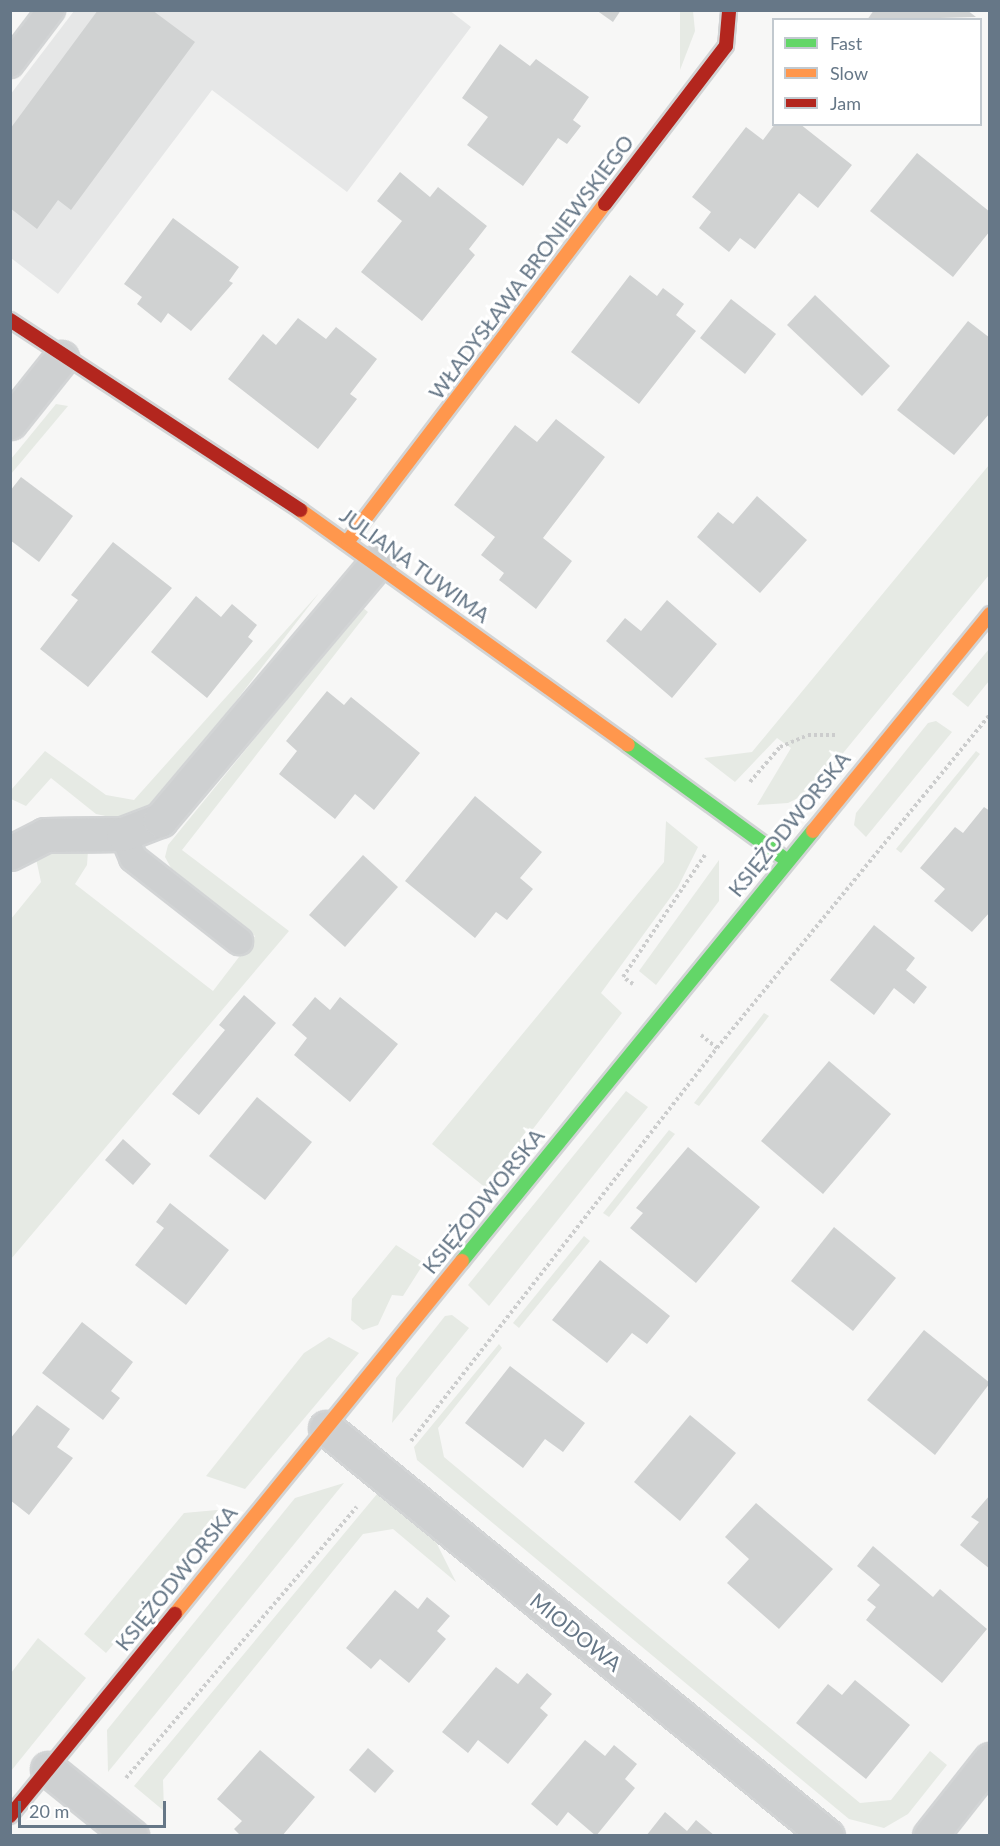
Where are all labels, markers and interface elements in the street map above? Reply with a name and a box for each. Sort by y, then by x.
legend [772,18,982,126]
text: Fast [830,32,862,54]
text: Slow [830,62,868,84]
text: Jam [830,92,861,114]
street label: WŁADYSŁAWA BRONIEWSKIEGO [423,130,639,404]
street label: JULIANA TUWIMA [335,502,495,628]
street label: KSIĘŻODWORSKA [723,746,855,902]
street label: KSIĘŻODWORSKA [417,1123,549,1279]
street label: KSIĘŻODWORSKA [110,1500,242,1656]
street label: MIODOWA [525,1588,627,1676]
scale bar [21,1789,170,1827]
text: 20 m [29,1800,69,1822]

